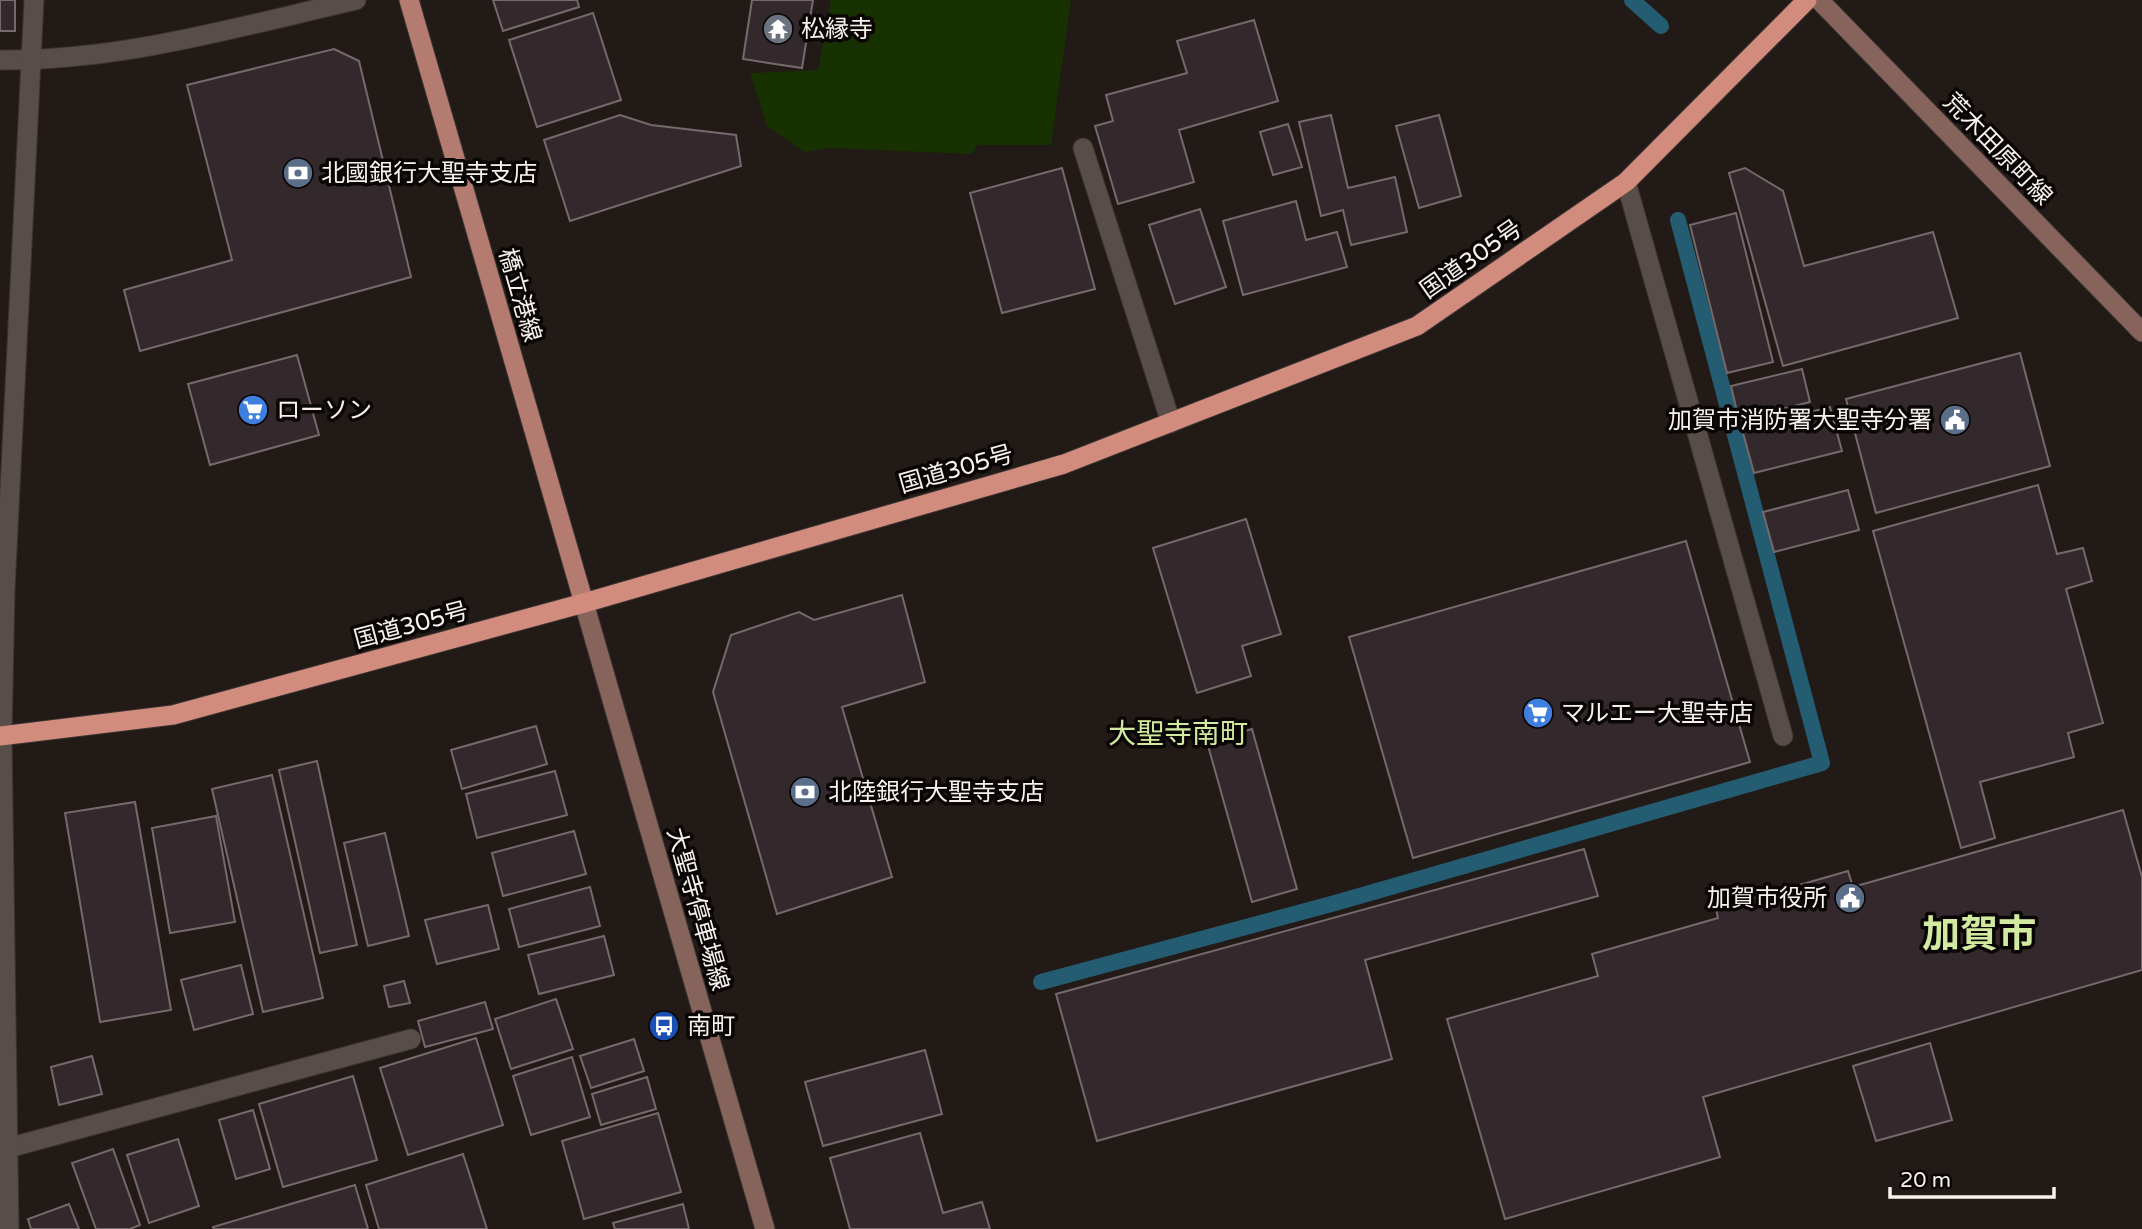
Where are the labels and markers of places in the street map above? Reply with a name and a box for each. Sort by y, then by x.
temple icon: 松縁寺 [761,12,795,46]
place label: 松縁寺 [801,15,873,44]
bank icon: 北國銀行大聖寺支店 [281,156,315,190]
place label: 北國銀行大聖寺支店 [321,159,537,188]
supermarket icon: ローソン [236,393,270,427]
place label: ローソン [276,396,372,425]
public building icon: 加賀市消防署大聖寺分署 [1938,403,1972,437]
place label: 加賀市消防署大聖寺分署 [1668,406,1932,435]
supermarket icon: マルエー大聖寺店 [1521,696,1555,730]
place label: マルエー大聖寺店 [1561,699,1753,728]
bank icon: 北陸銀行大聖寺支店 [788,775,822,809]
place label: 北陸銀行大聖寺支店 [828,778,1044,807]
public building icon: 加賀市役所 [1833,881,1867,915]
place label: 加賀市役所 [1707,884,1827,913]
bus stop icon: 南町 [647,1009,681,1043]
place label: 南町 [687,1012,735,1041]

